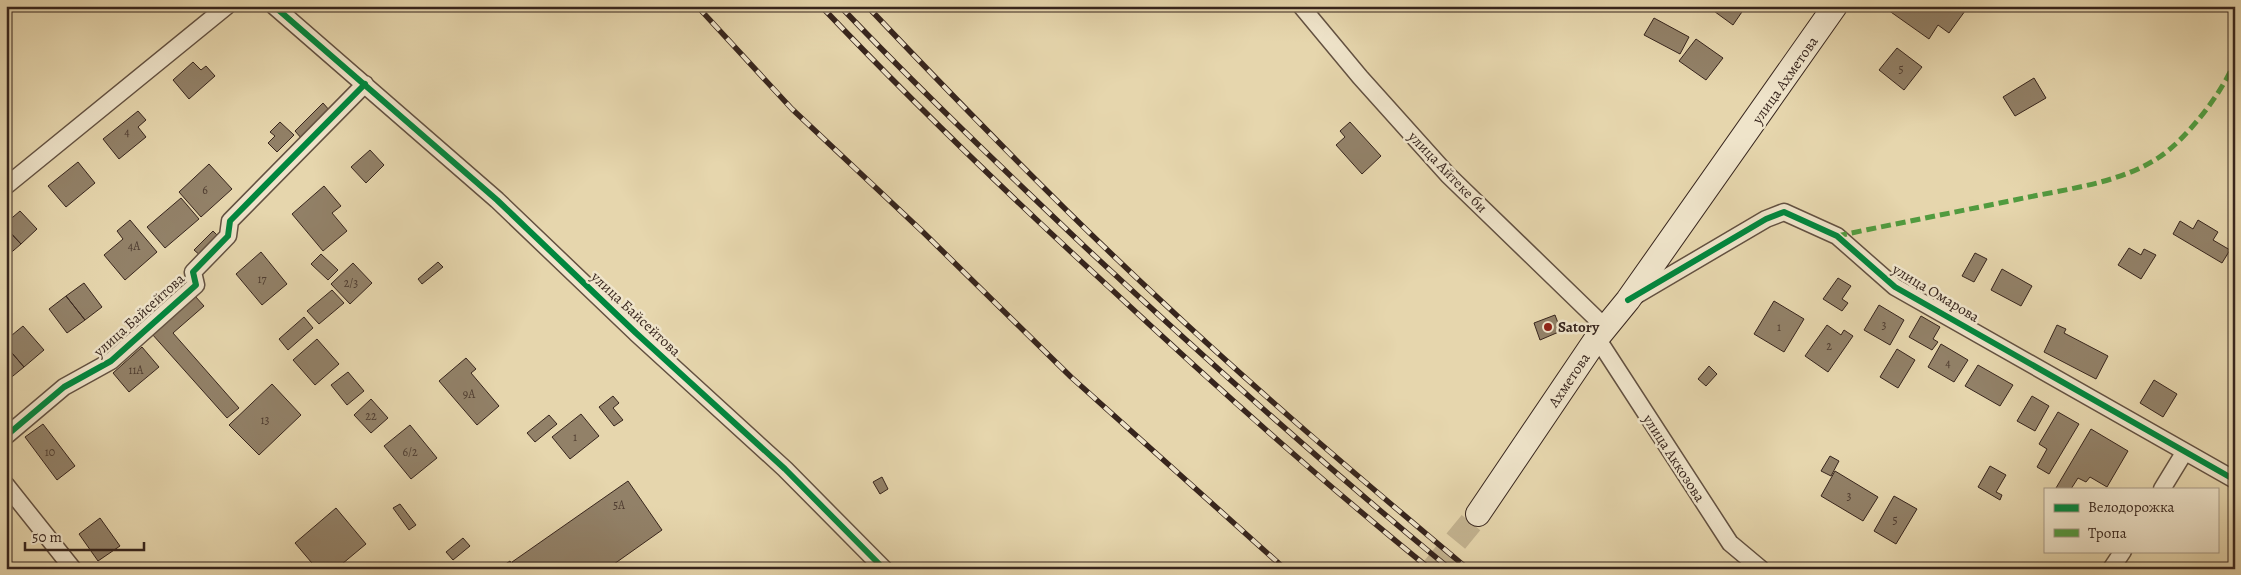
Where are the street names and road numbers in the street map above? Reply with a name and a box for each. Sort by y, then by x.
street label: улица Ахметова [1747,32,1823,129]
street label: улица Айтеке би [1403,126,1492,217]
street label: улица Омарова [1888,259,1983,327]
street label: улица Байсейтова [586,266,685,361]
street label: улица Байсейтова [88,269,189,362]
street label: Ахметова [1543,349,1594,412]
street label: улица Аккозова [1638,410,1710,506]

